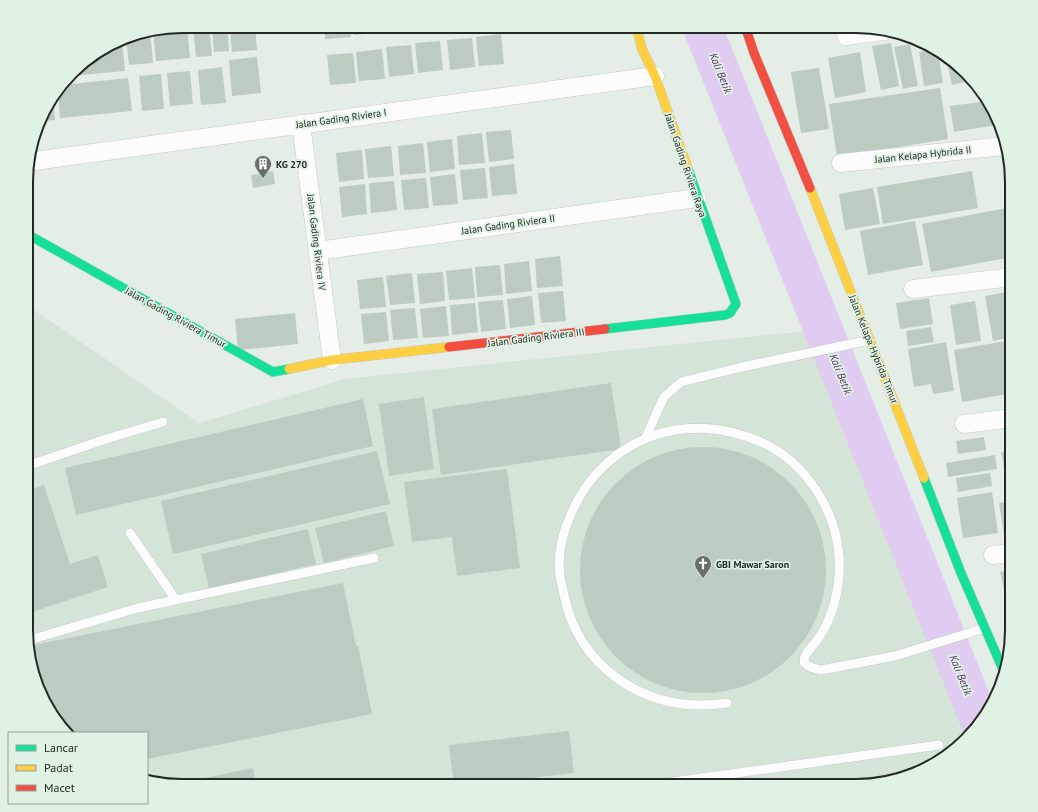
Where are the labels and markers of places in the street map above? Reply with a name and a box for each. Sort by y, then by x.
building icon: KG 270 [253,154,273,179]
place label: KG 270 [276,158,308,171]
church icon: GBI Mawar Saron [693,554,713,579]
place label: GBI Mawar Saron [716,558,789,571]

